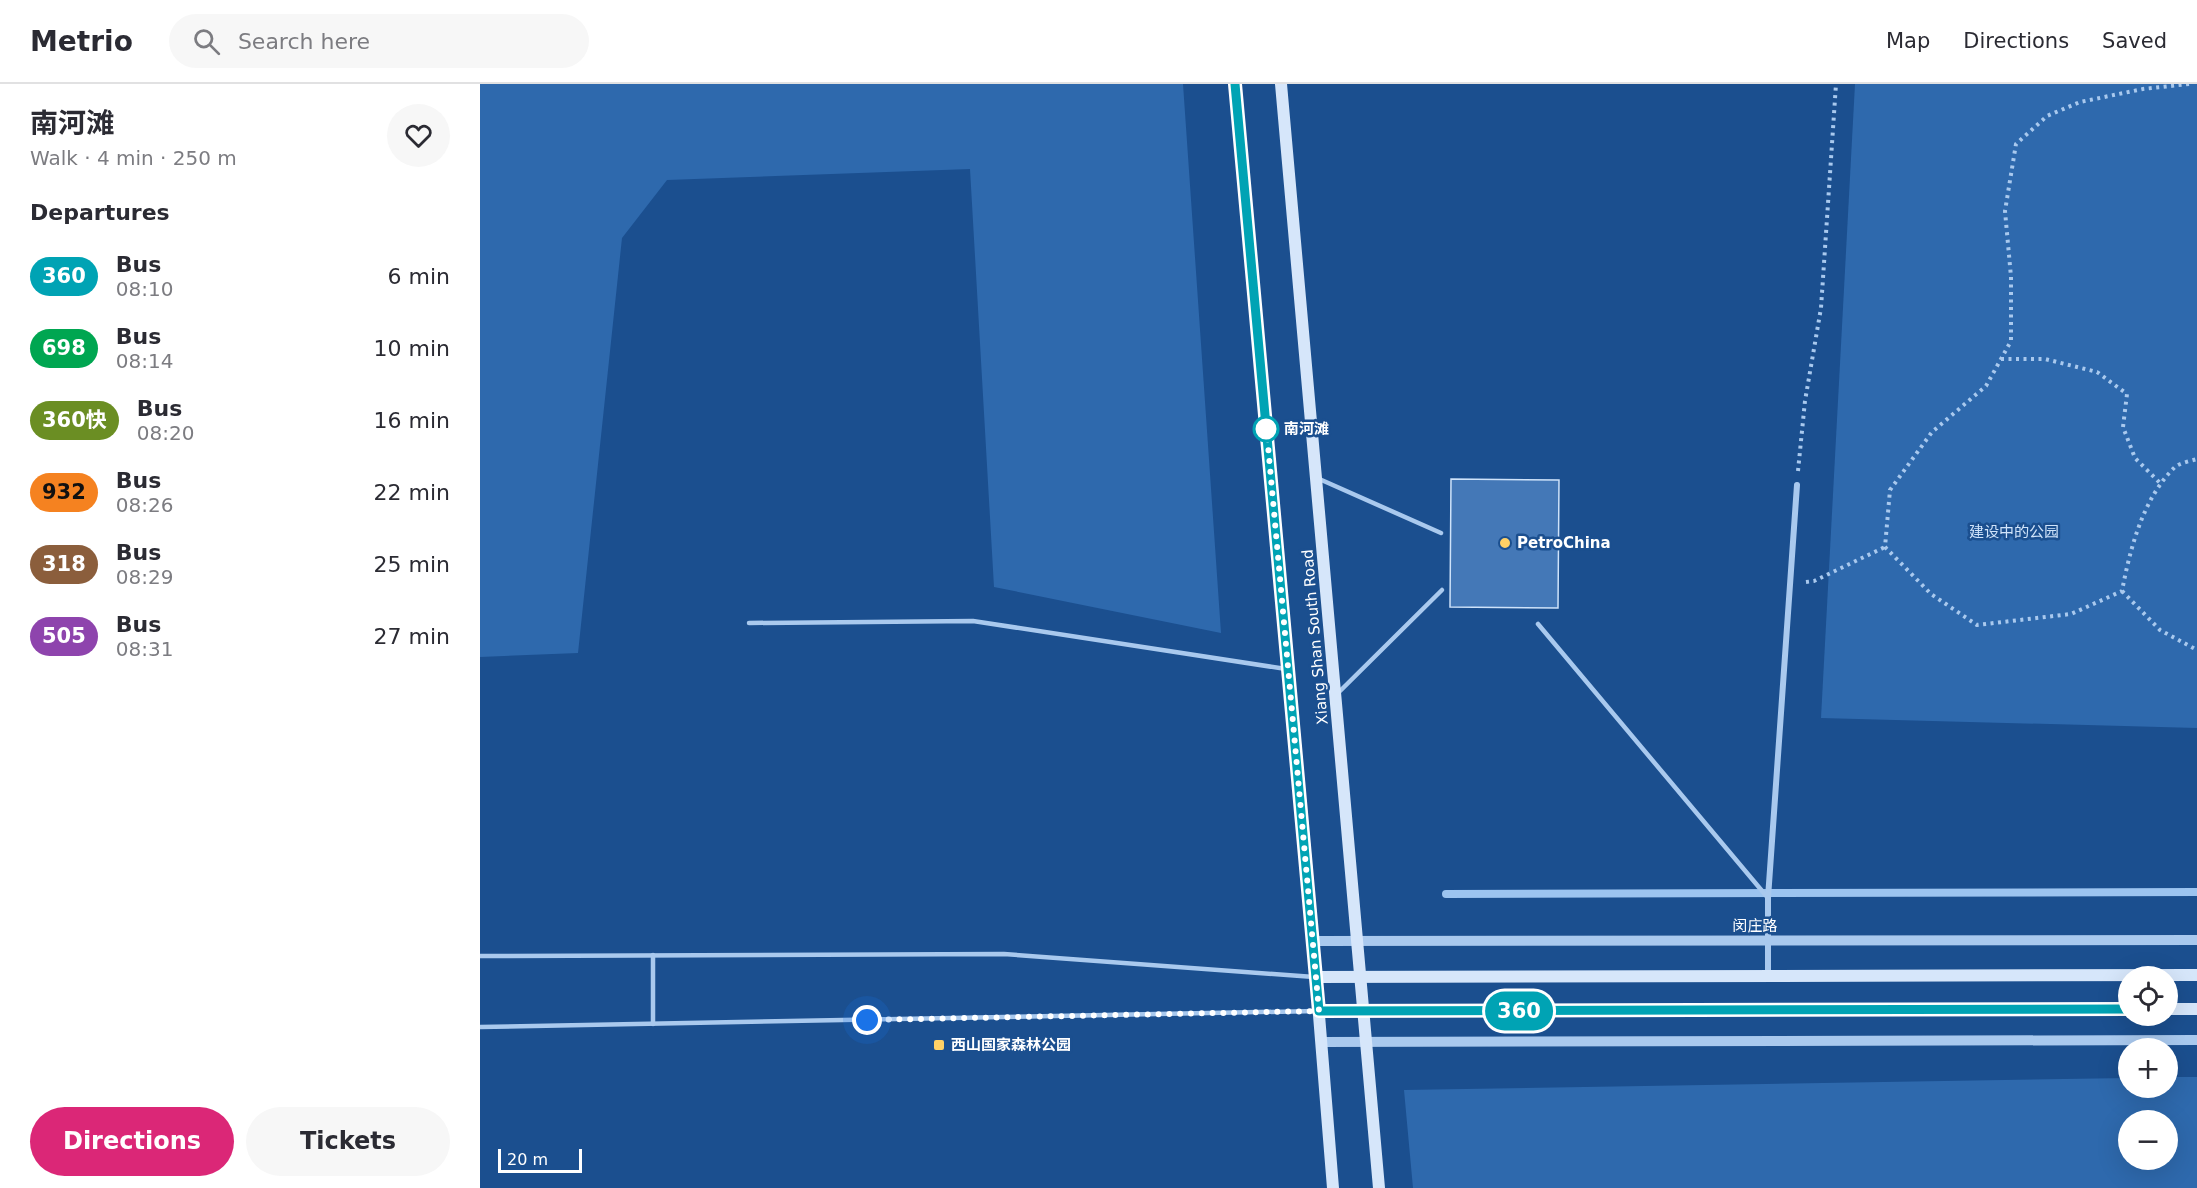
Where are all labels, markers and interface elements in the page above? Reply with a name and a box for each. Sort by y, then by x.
search box [169,14,589,68]
text: Metrio [30,25,133,58]
icon: search [190,25,223,58]
text: Search here [238,29,370,54]
text: Map [1886,29,1930,53]
text: Directions [1963,29,2069,53]
text: Saved [2102,29,2167,53]
button: heart [387,104,450,167]
text: 南河滩 [30,107,114,140]
text: Walk · 4 min · 250 m [30,146,237,170]
text: Departures [30,200,170,225]
text: Bus [116,252,161,277]
text: 360 [42,264,86,288]
text: 6 min [388,264,450,289]
text: 08:10 [116,277,173,301]
text: Bus [116,324,161,349]
text: 698 [42,336,86,360]
text: 10 min [374,336,450,361]
text: 08:14 [116,349,173,373]
text: Bus [137,396,182,421]
text: 360快 [42,408,107,432]
text: 16 min [374,408,450,433]
marker: 南河滩 [1253,416,1279,442]
place label: 南河滩 [1284,420,1329,438]
text: 08:20 [137,421,194,445]
text: Bus [116,468,161,493]
text: 932 [42,480,86,504]
text: 22 min [374,480,450,505]
text: 08:26 [116,493,173,517]
park label: 建设中的公园 [1969,523,2059,541]
place label: PetroChina [1517,534,1611,552]
marker: PetroChina [1498,536,1512,550]
text: Bus [116,540,161,565]
street label: Xiang Shan South Road [1298,549,1332,725]
text: 318 [42,552,86,576]
text: 25 min [374,552,450,577]
text: 08:29 [116,565,173,589]
text: Bus [116,612,161,637]
text: 505 [42,624,86,648]
text: 27 min [374,624,450,649]
text: 08:31 [116,637,173,661]
street label: 闵庄路 [1732,917,1778,935]
map controls [2118,966,2178,1170]
button: locate [2118,966,2178,1026]
line badge: 360 [1484,992,1554,1030]
text: 360 [1497,999,1541,1023]
your location [852,1005,882,1035]
place label: 西山国家森林公园 [951,1036,1071,1054]
marker: 西山国家森林公园 [932,1038,946,1052]
button: + [2118,1038,2178,1098]
button: Directions [30,1107,234,1176]
button: Tickets [246,1107,450,1176]
button: − [2118,1110,2178,1170]
scale bar [498,1146,582,1174]
text: 20 m [507,1150,548,1169]

